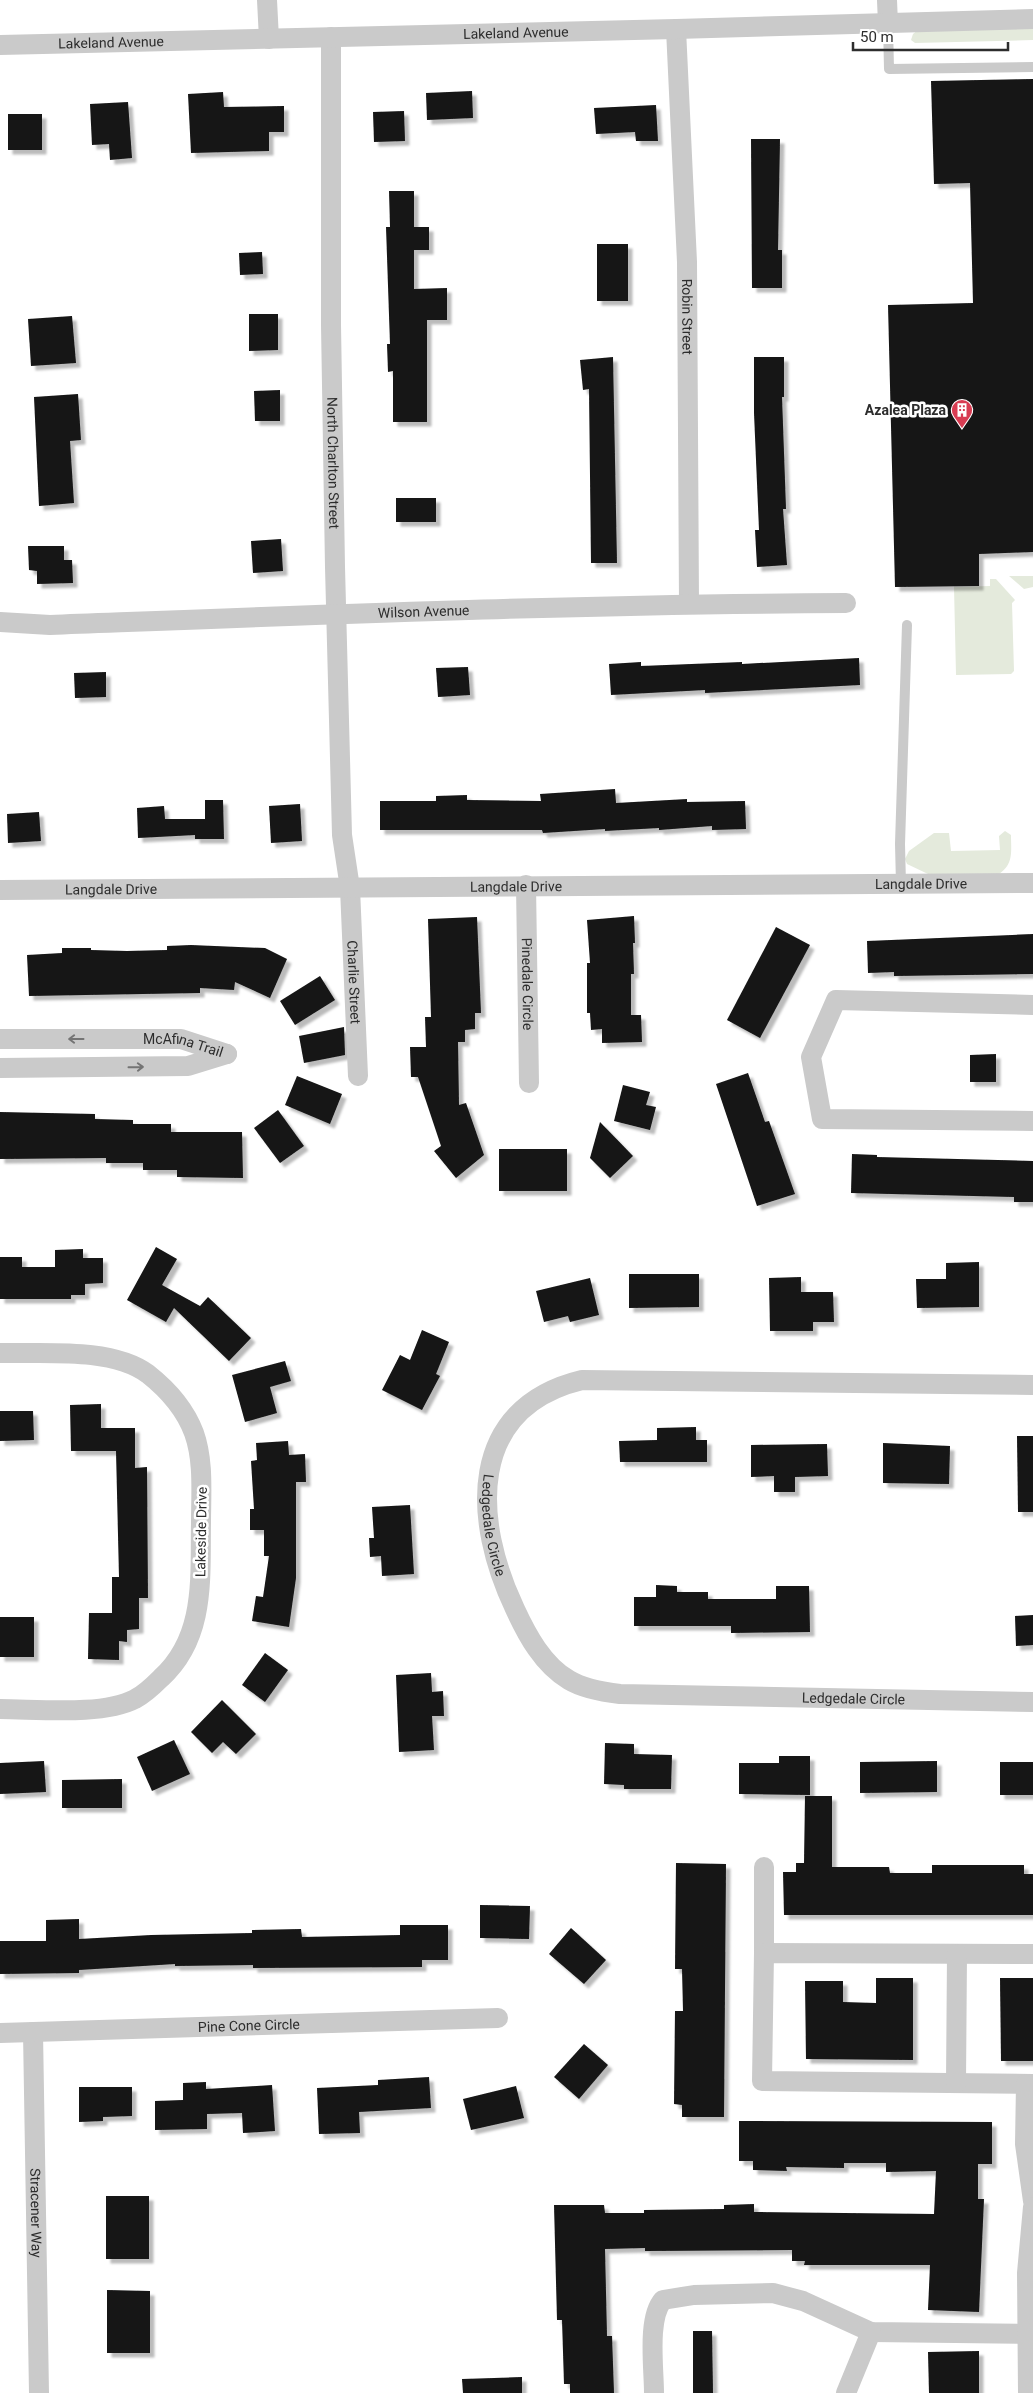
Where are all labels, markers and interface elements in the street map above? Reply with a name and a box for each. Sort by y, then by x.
scale bar [853,20,1008,52]
street label: Lakeland Avenue [463,24,569,42]
text: 50 m [860,28,894,46]
street label: Lakeland Avenue [58,33,164,52]
street label: Robin Street [679,279,696,355]
street label: North Charlton Street [324,397,342,530]
building icon: Azalea Plaza [950,398,974,429]
place label: Azalea Plaza [865,402,946,418]
street label: Wilson Avenue [378,602,470,621]
street label: Langdale Drive [875,875,967,892]
street label: Langdale Drive [470,878,562,895]
street label: Langdale Drive [65,881,157,898]
street label: Pinedale Circle [519,938,536,1030]
street label: Charlie Street [344,940,364,1025]
street label: McAfina Trail [143,1031,225,1060]
one-way arrow [68,1034,84,1044]
one-way arrow [128,1062,144,1072]
street label: Ledgedale Circle [479,1473,509,1578]
street label: Lakeside Drive [192,1487,210,1577]
street label: Ledgedale Circle [802,1690,905,1708]
street label: Pine Cone Circle [198,2016,300,2035]
street label: Stracener Way [27,2168,45,2258]

